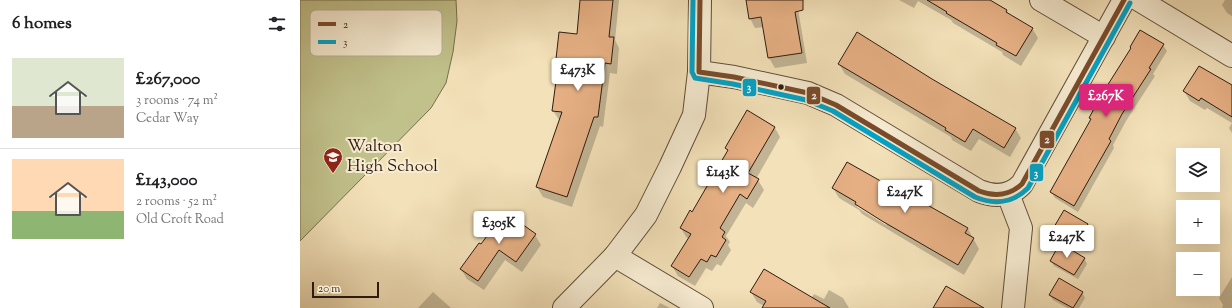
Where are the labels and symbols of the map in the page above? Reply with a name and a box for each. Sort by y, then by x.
legend [310,10,442,56]
text: 2 [343,17,348,33]
text: 3 [343,35,347,51]
pin: £473K [550,58,606,92]
line badge: 3 [742,78,757,97]
text: 3 [747,80,752,96]
unlabelled marker [776,82,786,92]
pin: £267K [1078,84,1134,118]
line badge: 2 [806,86,821,105]
text: 2 [811,88,817,104]
line badge: 2 [1039,130,1055,149]
text: 2 [1044,132,1050,148]
place label: Walton High School [347,135,438,179]
school or university icon: Walton High School [322,146,344,174]
pin: £143K [695,160,751,194]
line badge: 3 [1029,163,1044,182]
text: 3 [1034,166,1039,182]
pin: £247K [877,180,933,214]
pin: £305K [471,211,527,245]
pin: £247K [1039,225,1095,259]
scale bar [312,280,379,299]

